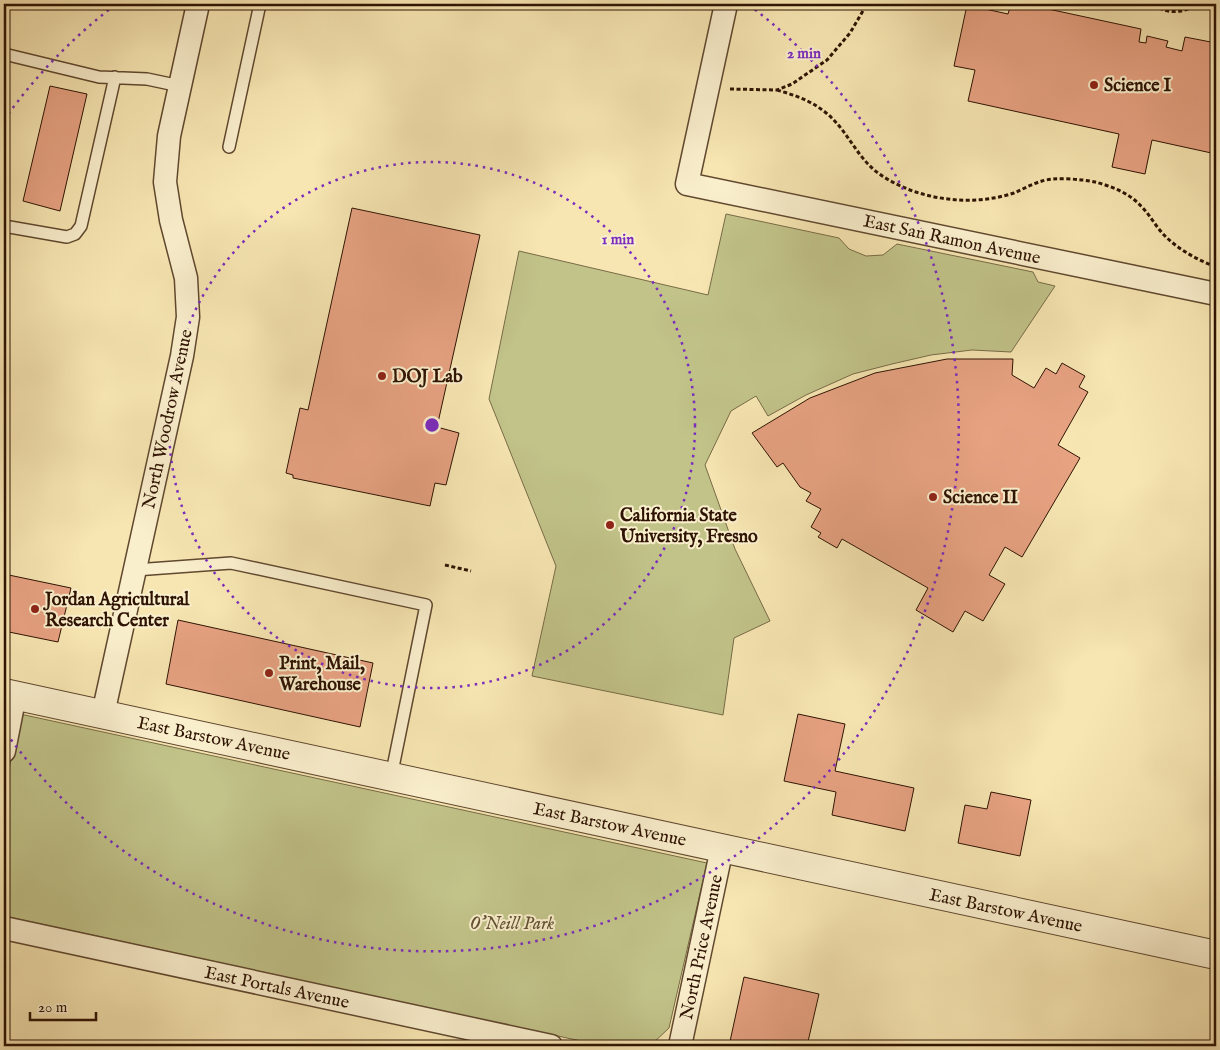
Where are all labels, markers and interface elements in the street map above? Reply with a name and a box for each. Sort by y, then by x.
text: 2 min [787,44,821,63]
place label: Science I [1104,75,1171,98]
marker: Science I [1088,79,1100,91]
street label: East San Ramon Avenue [861,210,1042,270]
text: 1 min [602,230,634,249]
street label: North Woodrow Avenue [138,327,199,511]
place label: DOJ Lab [392,366,463,389]
marker: DOJ Lab [376,370,388,382]
centre of rings [423,416,441,434]
place label: Science II [943,487,1018,510]
marker: Science II [927,491,939,503]
place label: California State University, Fresno [619,505,758,549]
marker: California State University, Fresno [604,519,616,531]
place label: Jordan Agricultural Research Center [43,589,190,633]
marker: Jordan Agricultural Research Center [29,603,41,615]
place label: Print, Mail, Warehouse [278,653,365,697]
marker: Print, Mail, Warehouse [263,667,275,679]
street label: East Barstow Avenue [135,712,292,767]
street label: East Barstow Avenue [531,798,688,853]
street label: North Price Avenue [676,873,729,1022]
street label: East Barstow Avenue [927,884,1084,939]
park label: O'Neill Park [470,913,554,936]
street label: East Portals Avenue [202,962,351,1015]
scale bar [30,990,96,1022]
text: 20 m [38,998,68,1017]

